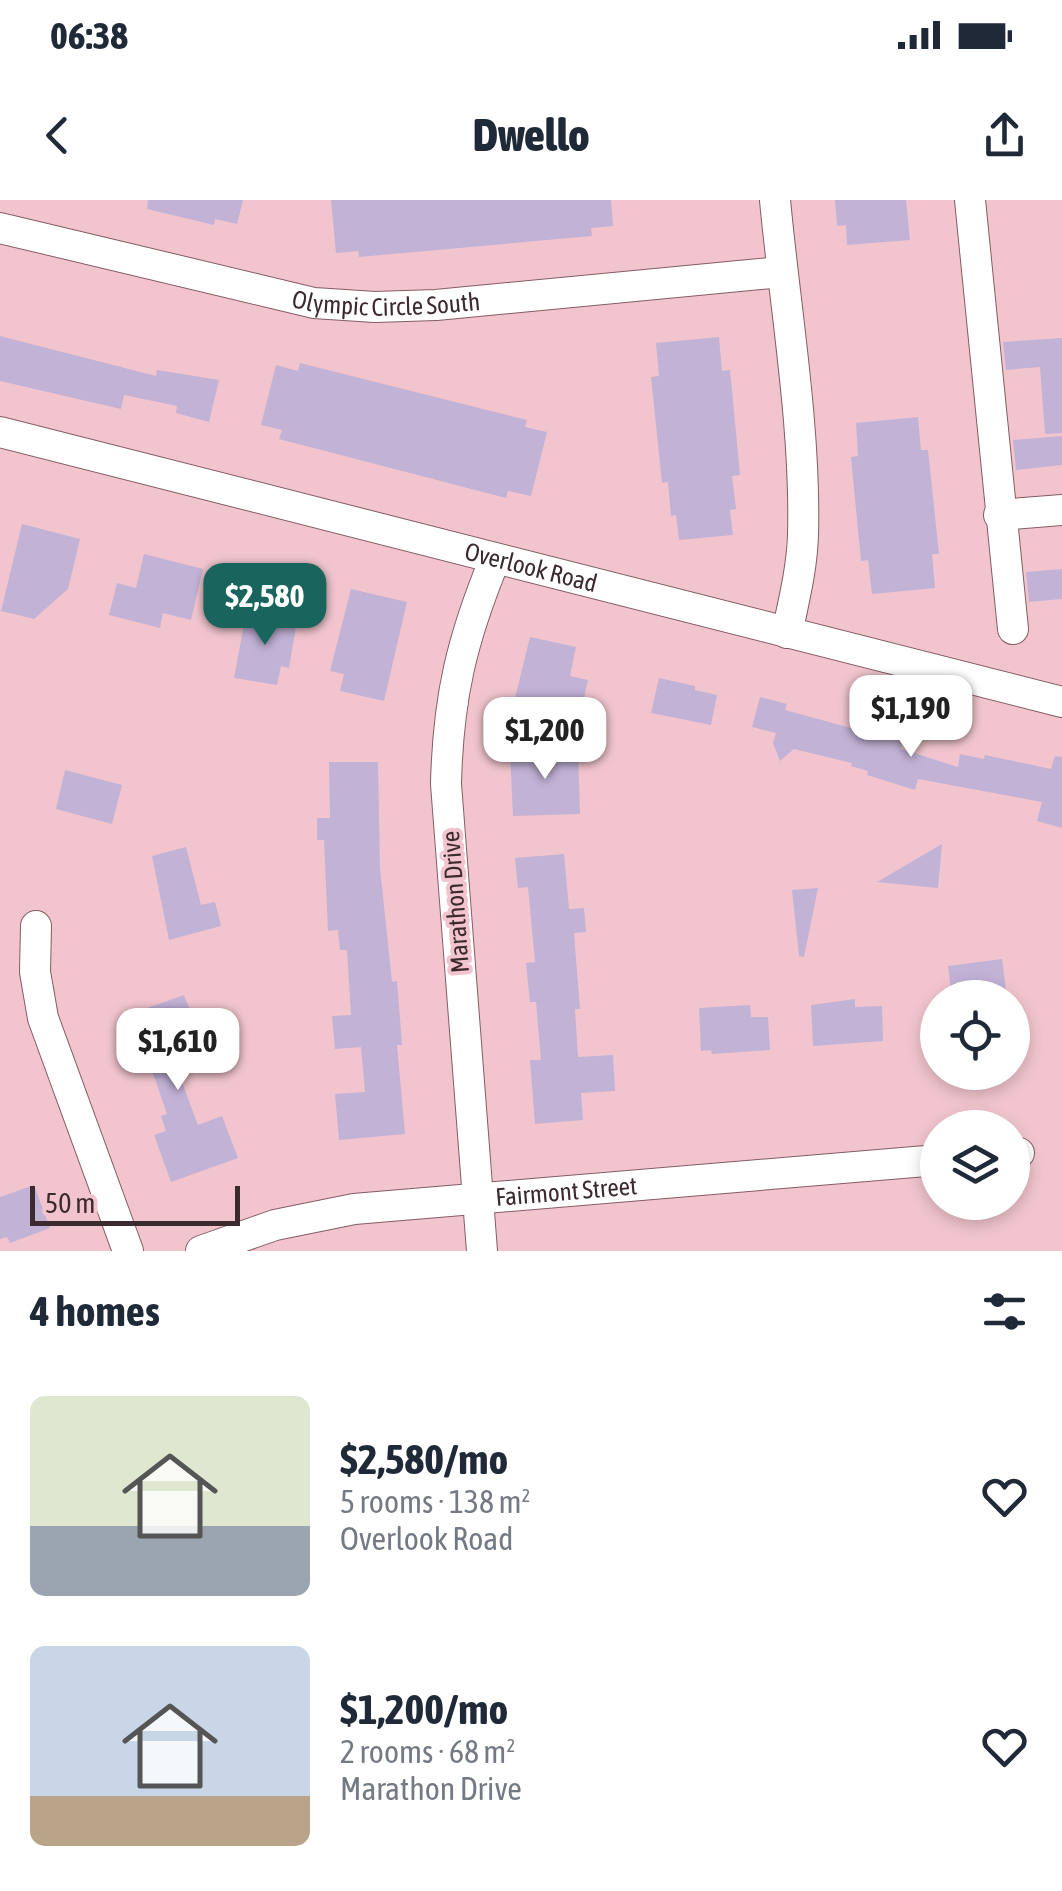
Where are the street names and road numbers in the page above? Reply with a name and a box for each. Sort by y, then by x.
street label: Olympic Circle South [289,284,481,321]
street label: Overlook Road [462,537,600,597]
street label: Marathon Drive [436,830,474,974]
street label: Fairmont Street [494,1171,638,1211]

